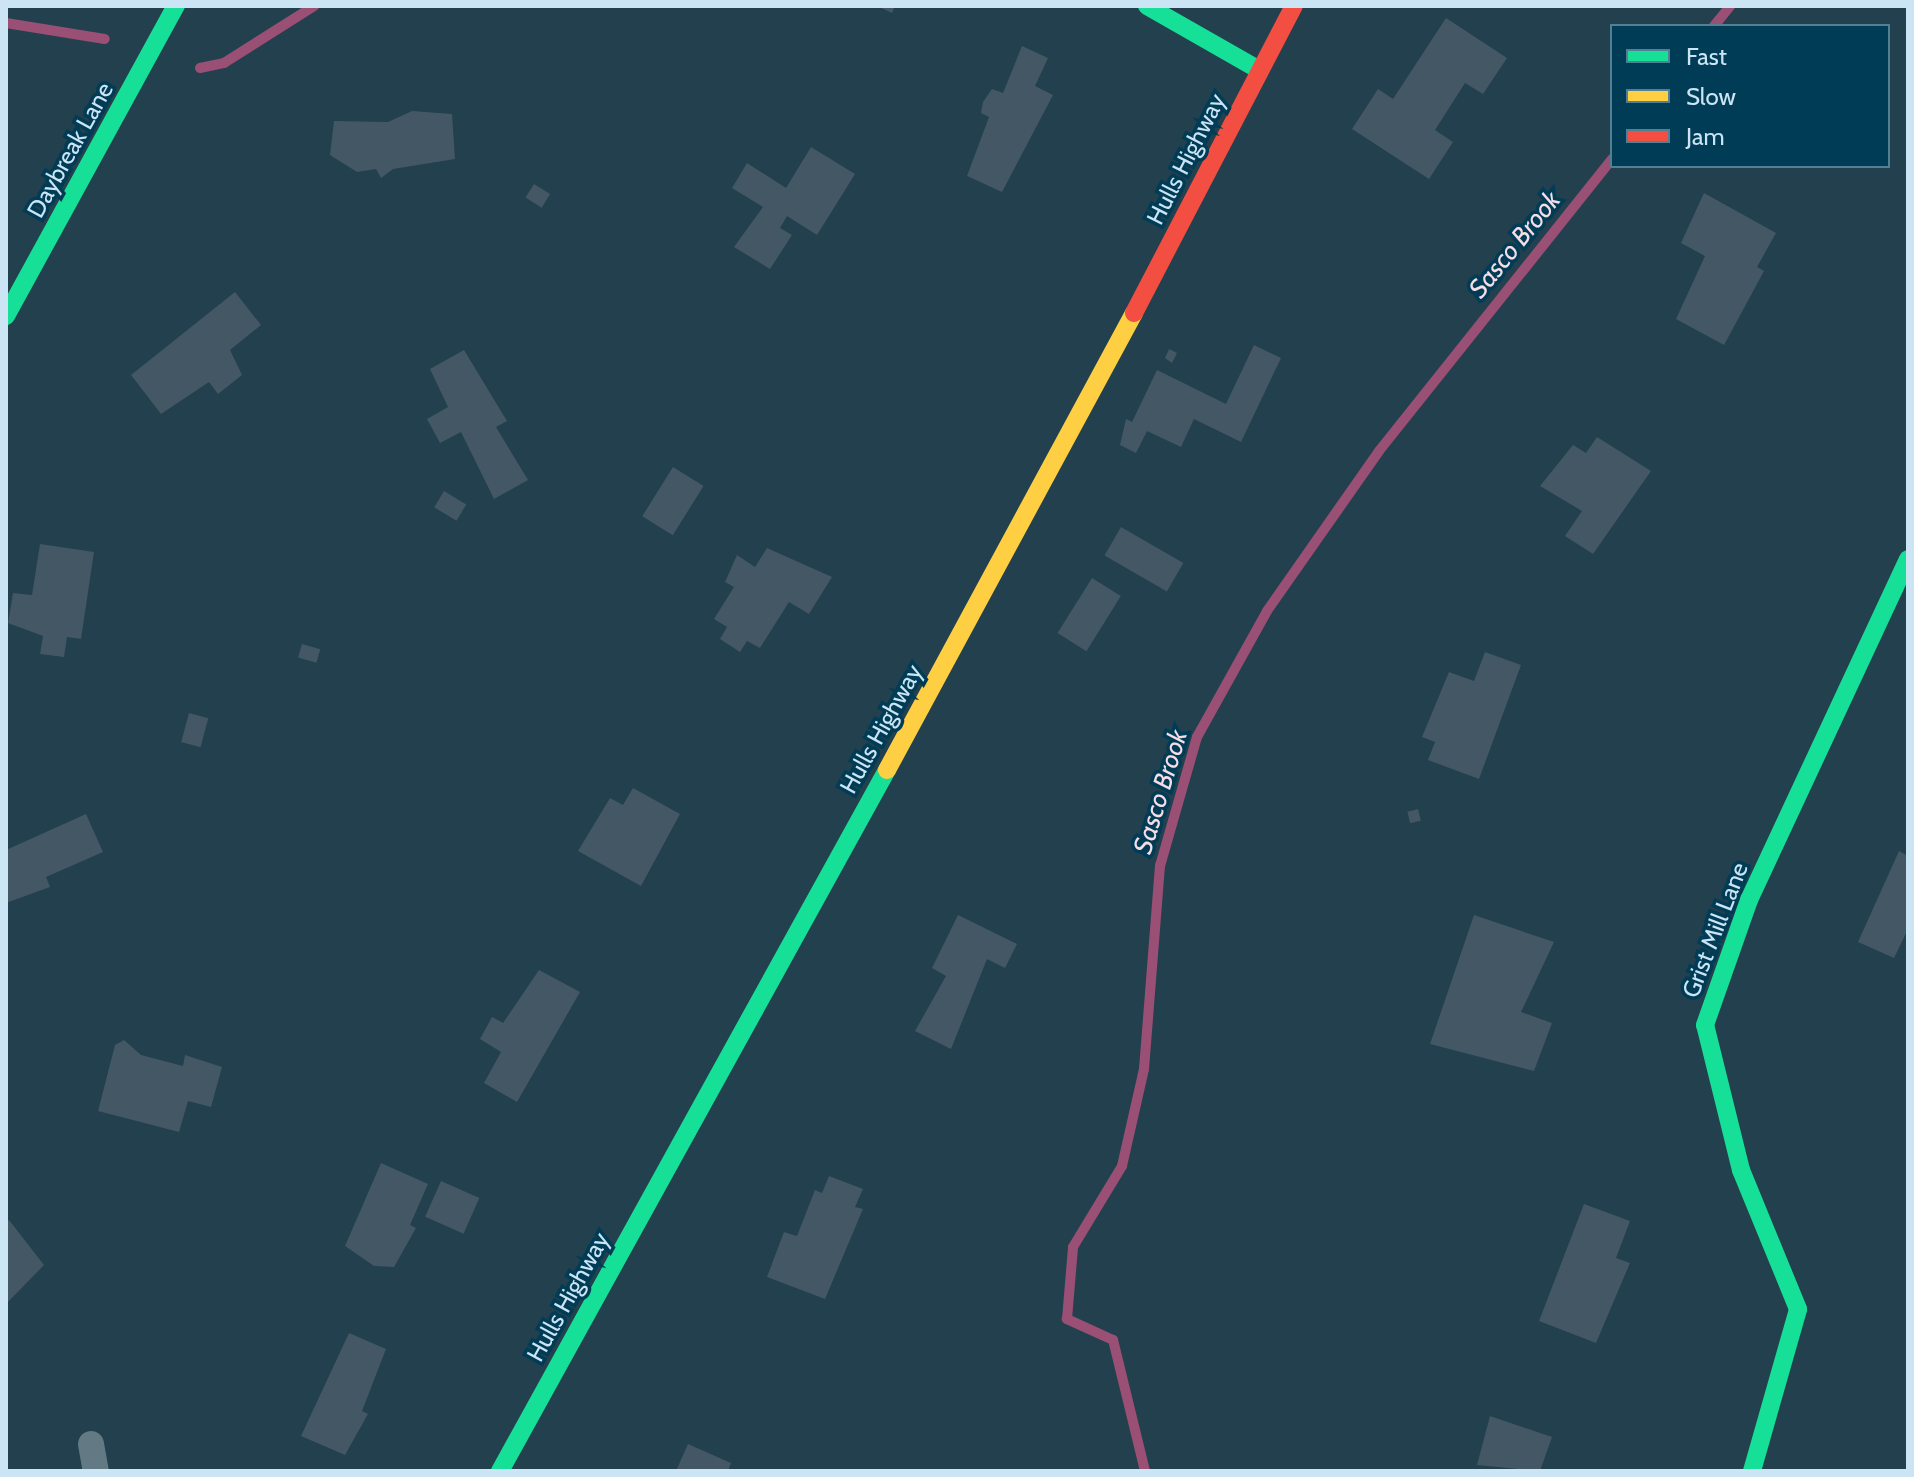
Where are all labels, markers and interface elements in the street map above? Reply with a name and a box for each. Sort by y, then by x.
legend [1610,24,1890,168]
text: Fast [1686,42,1727,71]
street label: Daybreak Lane [21,77,119,223]
text: Slow [1686,82,1736,111]
street label: Hulls Highway [1141,89,1231,229]
text: Jam [1686,122,1724,151]
water label: Sasco Brook [1463,186,1567,304]
street label: Hulls Highway [834,659,928,799]
water label: Sasco Brook [1127,726,1195,858]
street label: Grist Mill Lane [1676,858,1754,1002]
street label: Hulls Highway [521,1227,615,1367]

